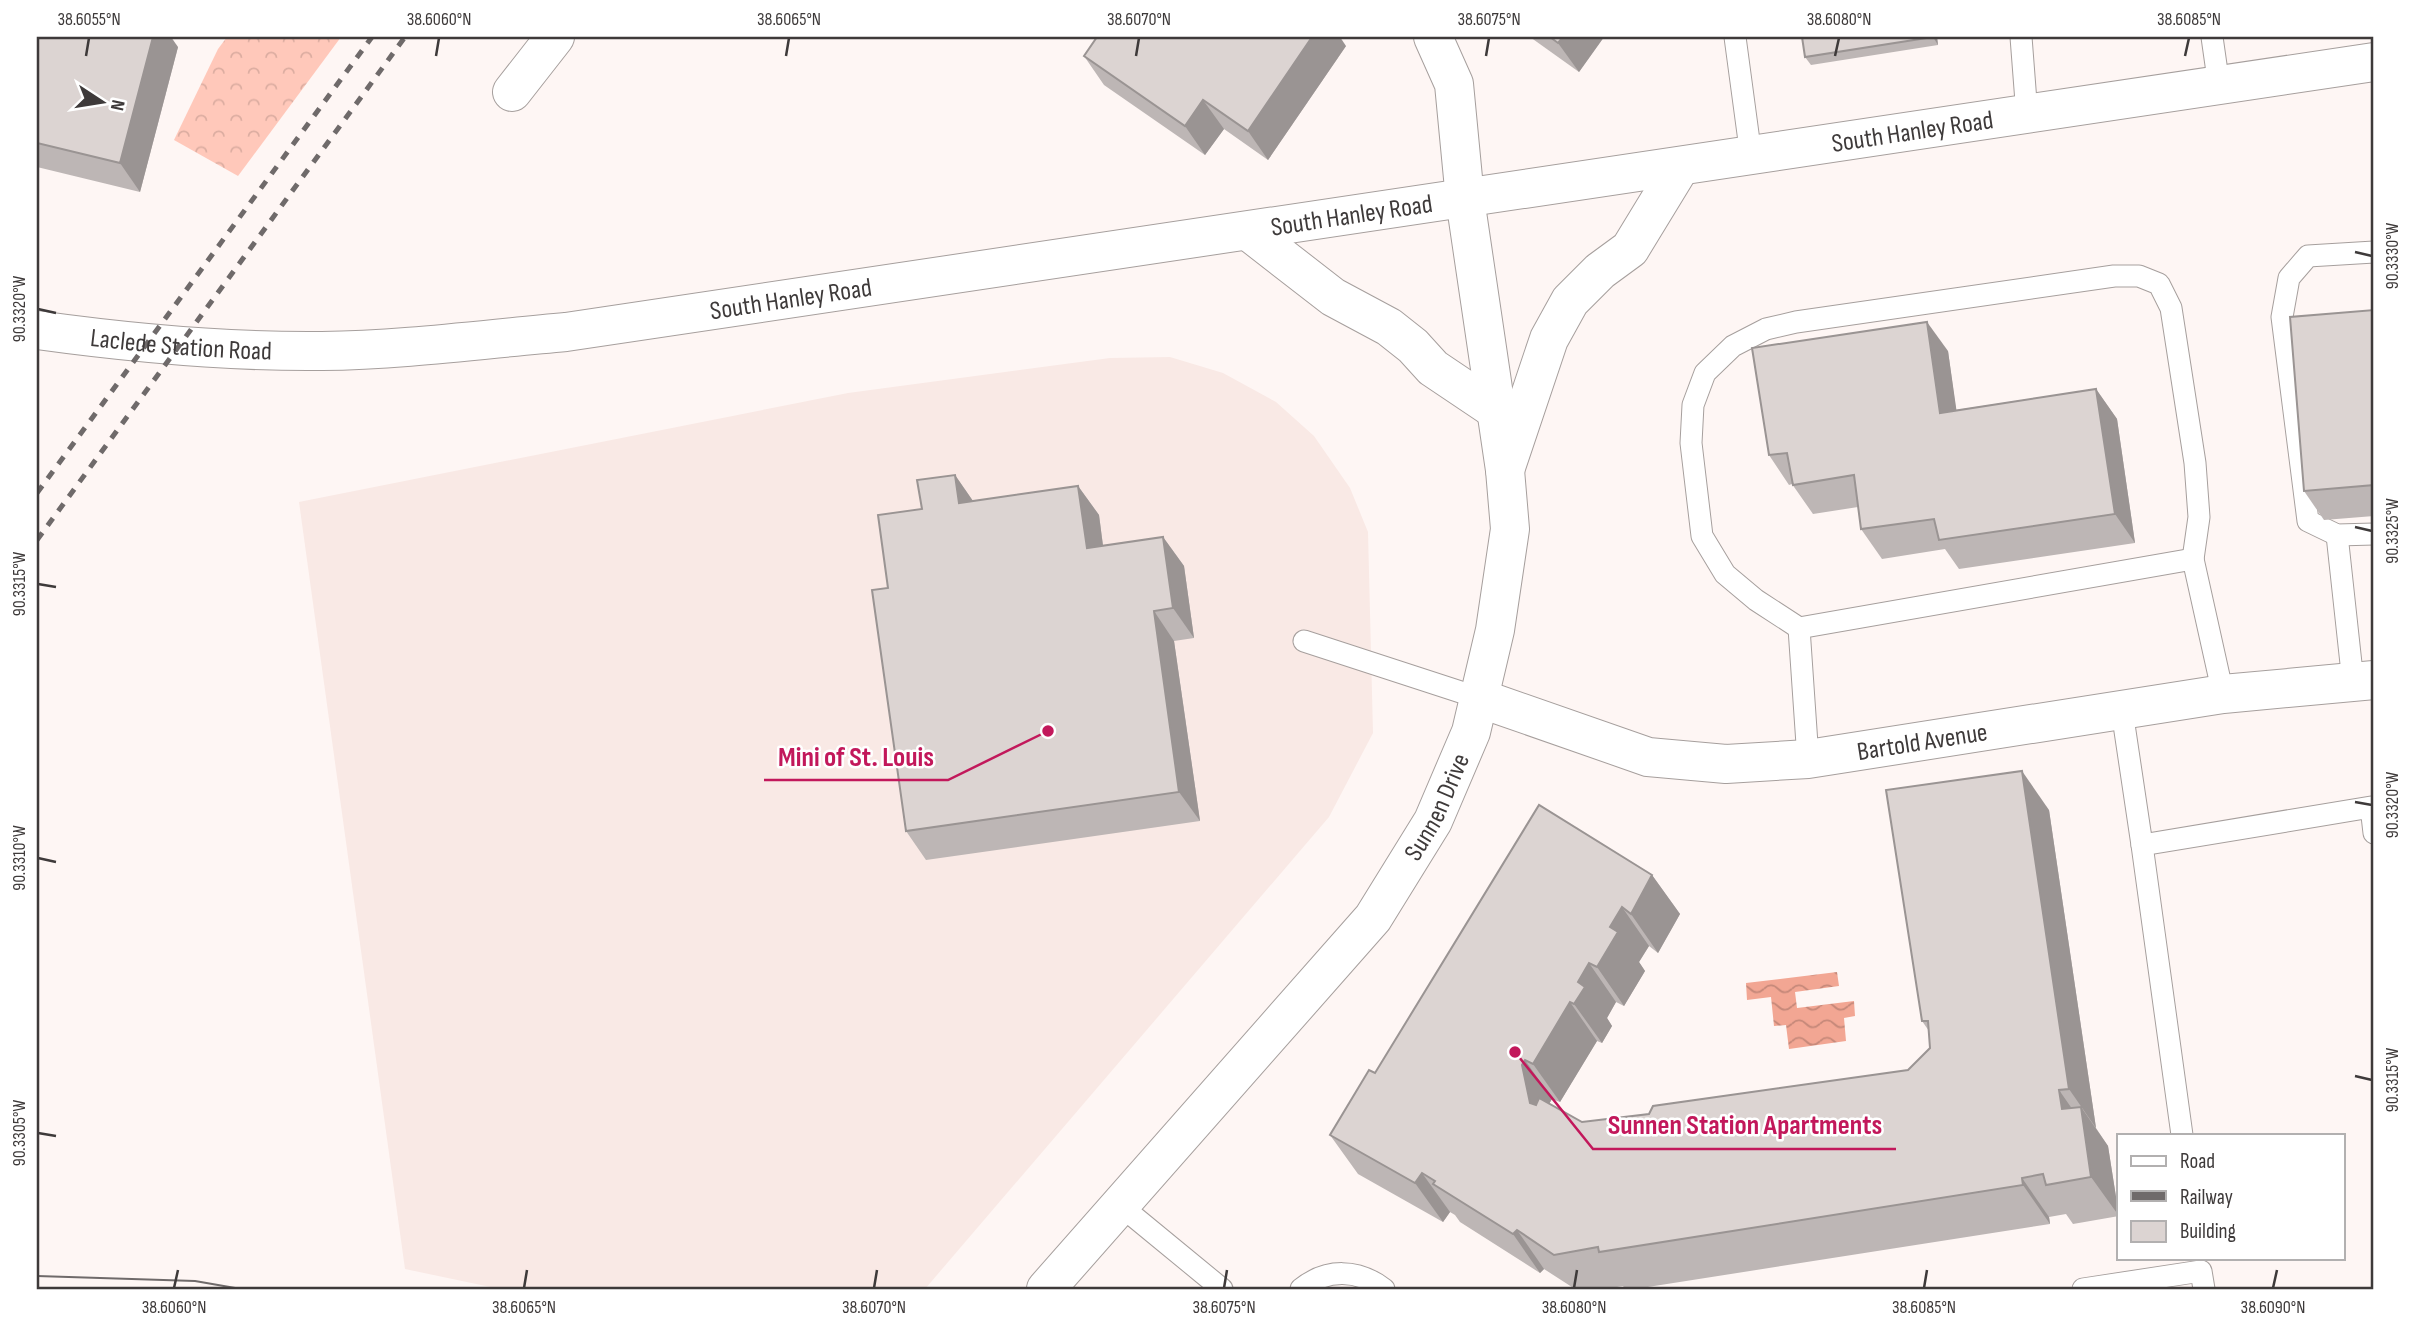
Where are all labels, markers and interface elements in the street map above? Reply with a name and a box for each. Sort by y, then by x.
text: 38.6055°N [57,9,121,30]
text: 38.6060°N [407,9,471,30]
text: 38.6065°N [757,9,821,30]
text: 38.6070°N [1107,9,1171,30]
text: 38.6075°N [1457,9,1521,30]
text: 38.6080°N [1807,9,1871,30]
text: 38.6085°N [2157,9,2221,30]
north arrow [66,66,136,136]
text: N [105,98,129,113]
street label: South Hanley Road [1830,105,1995,160]
street label: South Hanley Road [1269,189,1435,244]
text: 90.3330°W [2382,222,2403,289]
street label: South Hanley Road [708,273,874,327]
text: 90.3320°W [9,275,30,342]
street label: Laclede Station Road [89,323,272,368]
text: 90.3325°W [2382,498,2403,564]
text: 90.3315°W [9,551,30,616]
street label: Bartold Avenue [1855,717,1990,768]
callout: Mini of St. Louis [764,731,948,780]
text: Mini of St. Louis [778,741,934,774]
street label: Sunnen Drive [1398,749,1477,867]
text: 90.3320°W [2382,771,2403,838]
text: 90.3310°W [9,825,30,891]
text: 90.3315°W [2382,1047,2403,1112]
text: 90.3305°W [9,1100,30,1166]
callout: Sunnen Station Apartments [1593,1100,1896,1149]
text: Sunnen Station Apartments [1608,1109,1882,1142]
legend [2117,1134,2344,1260]
text: Road [2180,1149,2215,1174]
text: Railway [2180,1185,2233,1210]
text: Building [2180,1219,2236,1244]
text: 38.6060°N [142,1297,206,1318]
text: 38.6065°N [492,1297,556,1318]
text: 38.6070°N [842,1297,906,1318]
text: 38.6075°N [1192,1297,1256,1318]
text: 38.6080°N [1542,1297,1606,1318]
text: 38.6085°N [1892,1297,1956,1318]
text: 38.6090°N [2241,1297,2305,1318]

